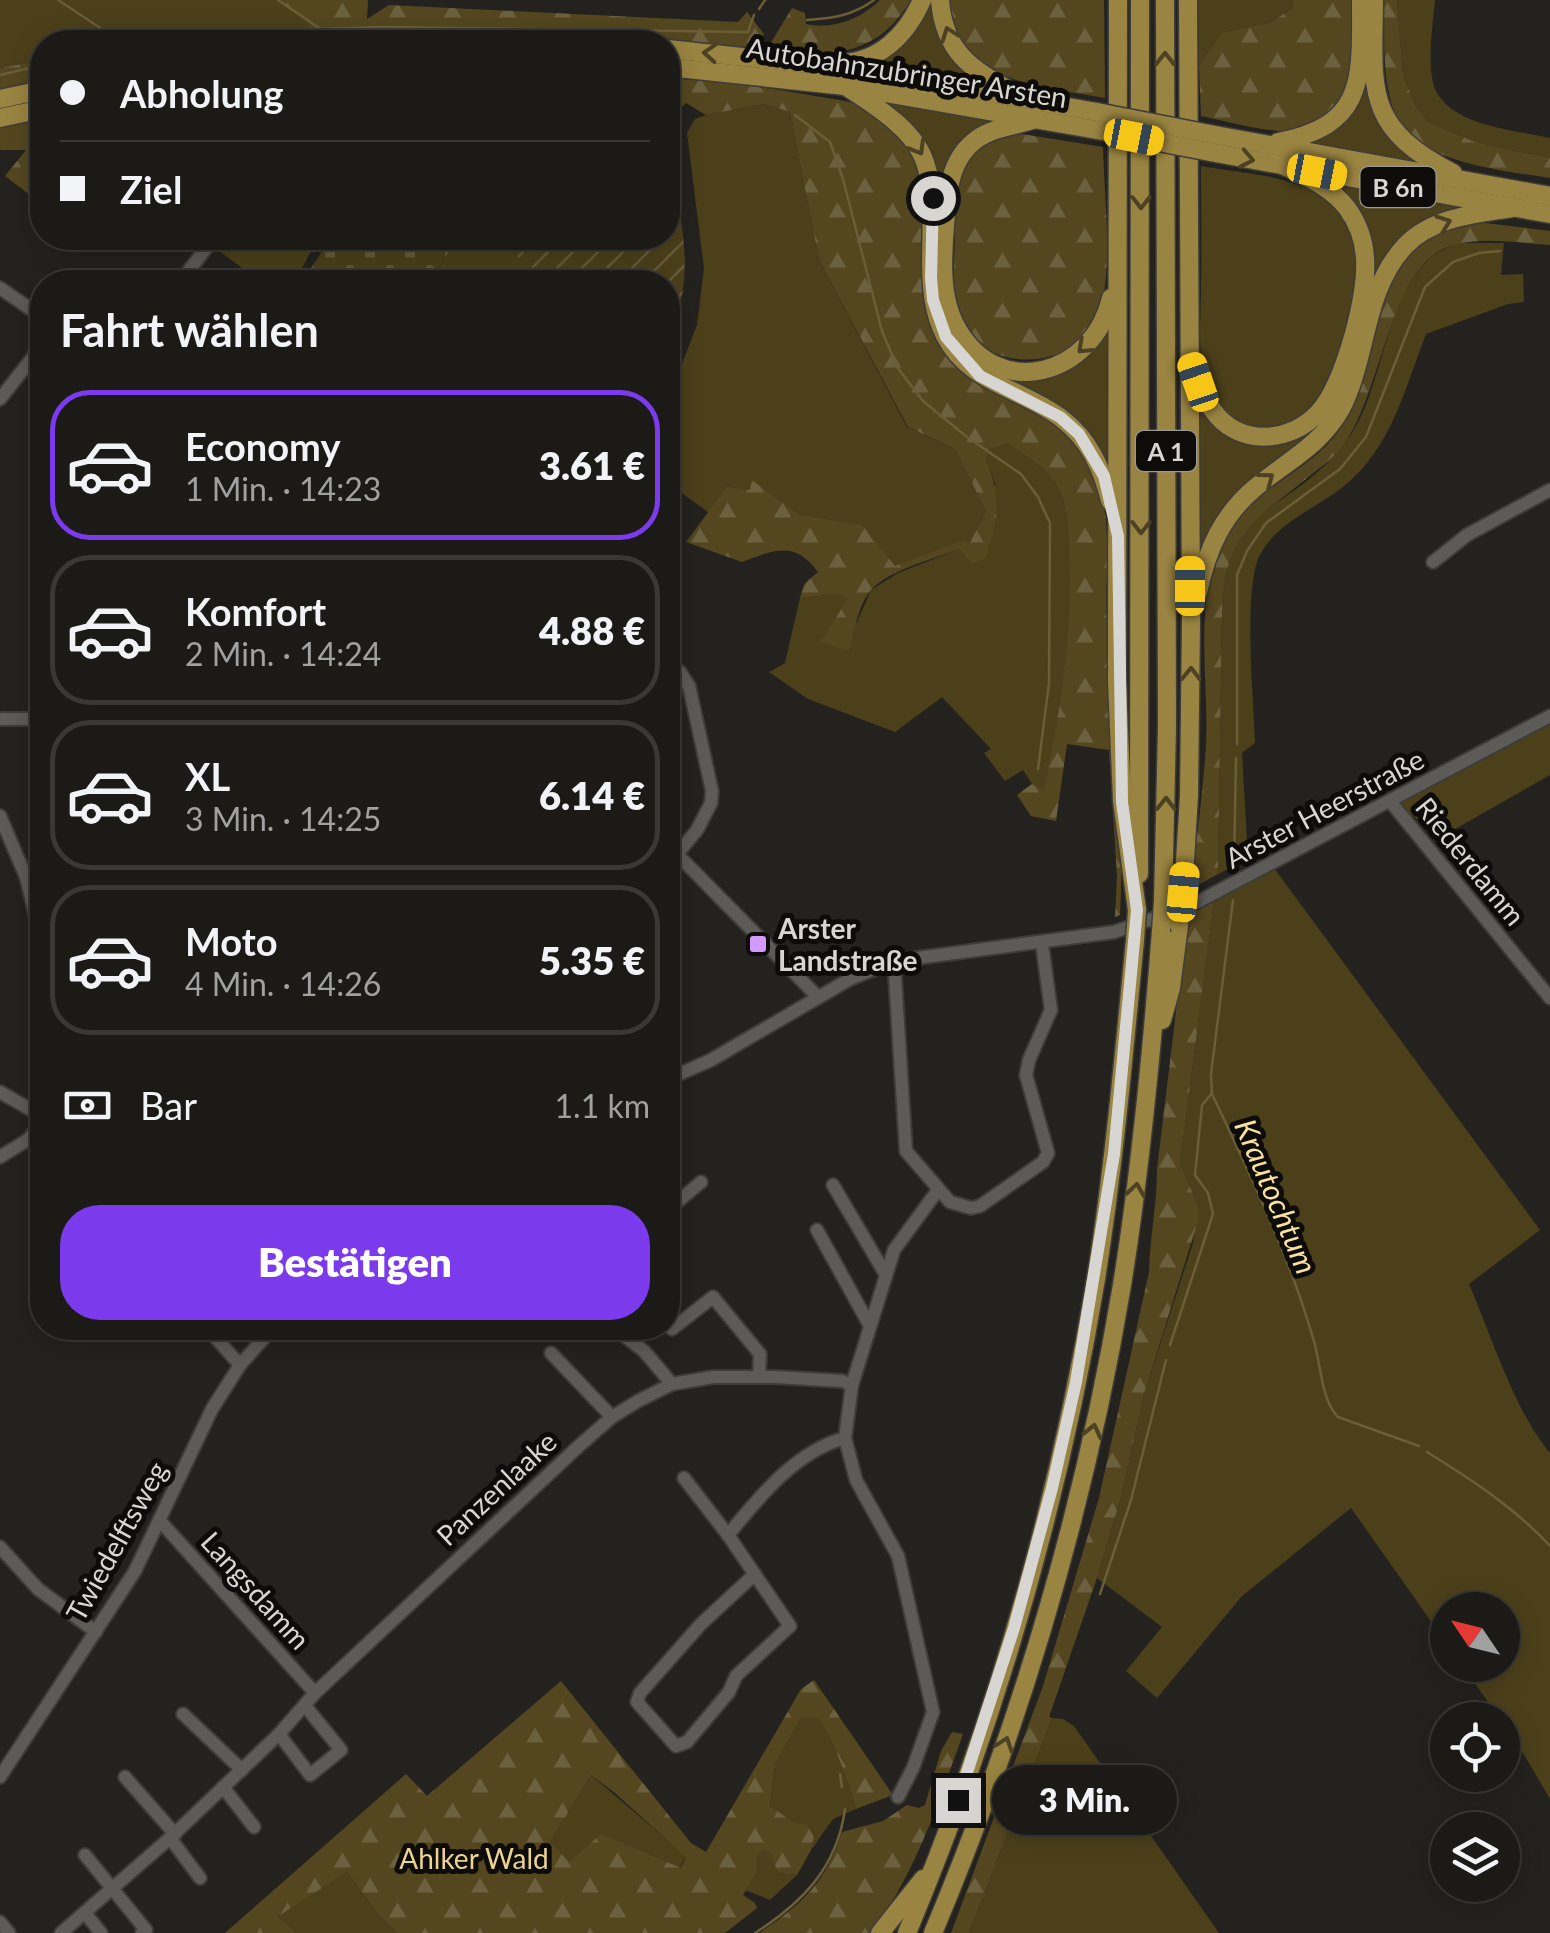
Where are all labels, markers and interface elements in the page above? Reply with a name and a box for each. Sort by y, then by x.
one-way arrow [941,26,961,44]
street label: Autobahnzubringer Arsten [744,30,1070,114]
one-way arrow [701,43,717,64]
one-way arrow [1154,51,1176,66]
text: Abholung [120,70,284,116]
car [1102,117,1166,157]
one-way arrow [906,137,925,155]
one-way arrow [1238,147,1255,168]
car [1285,152,1349,192]
text: Ziel [120,166,182,212]
road number: B 6n [1360,167,1436,207]
route start [911,176,956,221]
one-way arrow [1130,196,1152,211]
one-way arrow [1434,214,1451,235]
text: Fahrt wählen [60,303,319,357]
one-way arrow [1078,335,1096,353]
car [1174,349,1222,415]
icon: car [65,420,155,510]
text: Economy [185,423,340,469]
road number: A 1 [1136,431,1196,471]
text: 3.61 € [539,442,645,488]
text: 1 Min. · 14:23 [185,469,381,508]
one-way arrow [1256,473,1274,491]
one-way arrow [1130,520,1152,536]
car [1175,556,1205,616]
icon: car [65,585,155,675]
text: Komfort [185,588,326,634]
text: 4.88 € [539,607,645,653]
text: 2 Min. · 14:24 [185,634,381,673]
one-way arrow [1180,665,1201,681]
street label: Arster Heerstraße [1219,741,1429,875]
icon: car [65,750,155,840]
text: XL [185,753,230,799]
text: 6.14 € [539,772,645,818]
street label: Riederdamm [1409,790,1533,932]
one-way arrow [1155,796,1176,812]
text: 3 Min. · 14:25 [185,799,381,838]
car [1165,861,1201,923]
place label: Arster Landstraße [777,911,918,977]
icon: car [65,915,155,1005]
text: Moto [185,918,278,964]
marker: Arster Landstraße [747,933,769,955]
text: 5.35 € [539,937,645,983]
text: 4 Min. · 14:26 [185,964,381,1003]
icon: cash [60,1078,115,1133]
text: Bar [140,1082,197,1128]
text: 1.1 km [555,1086,650,1125]
water label: Krautochtum [1228,1113,1326,1279]
one-way arrow [1124,1181,1145,1198]
button: Bestätigen [60,1205,650,1320]
one-way arrow [1081,1423,1102,1440]
street label: Panzenlaake [429,1424,563,1552]
street label: Twiedelftsweg [58,1455,174,1627]
street label: Langsdamm [194,1524,318,1656]
north arrow [1430,1592,1520,1682]
map controls [1430,1592,1520,1902]
button: locate [1430,1702,1520,1792]
one-way arrow [993,1736,1014,1753]
callout: 3 Min. [993,1765,1178,1835]
route end [936,1778,981,1823]
text: 3 Min. [1039,1780,1130,1819]
button: layers [1430,1812,1520,1902]
park label: Ahlker Wald [399,1841,549,1875]

